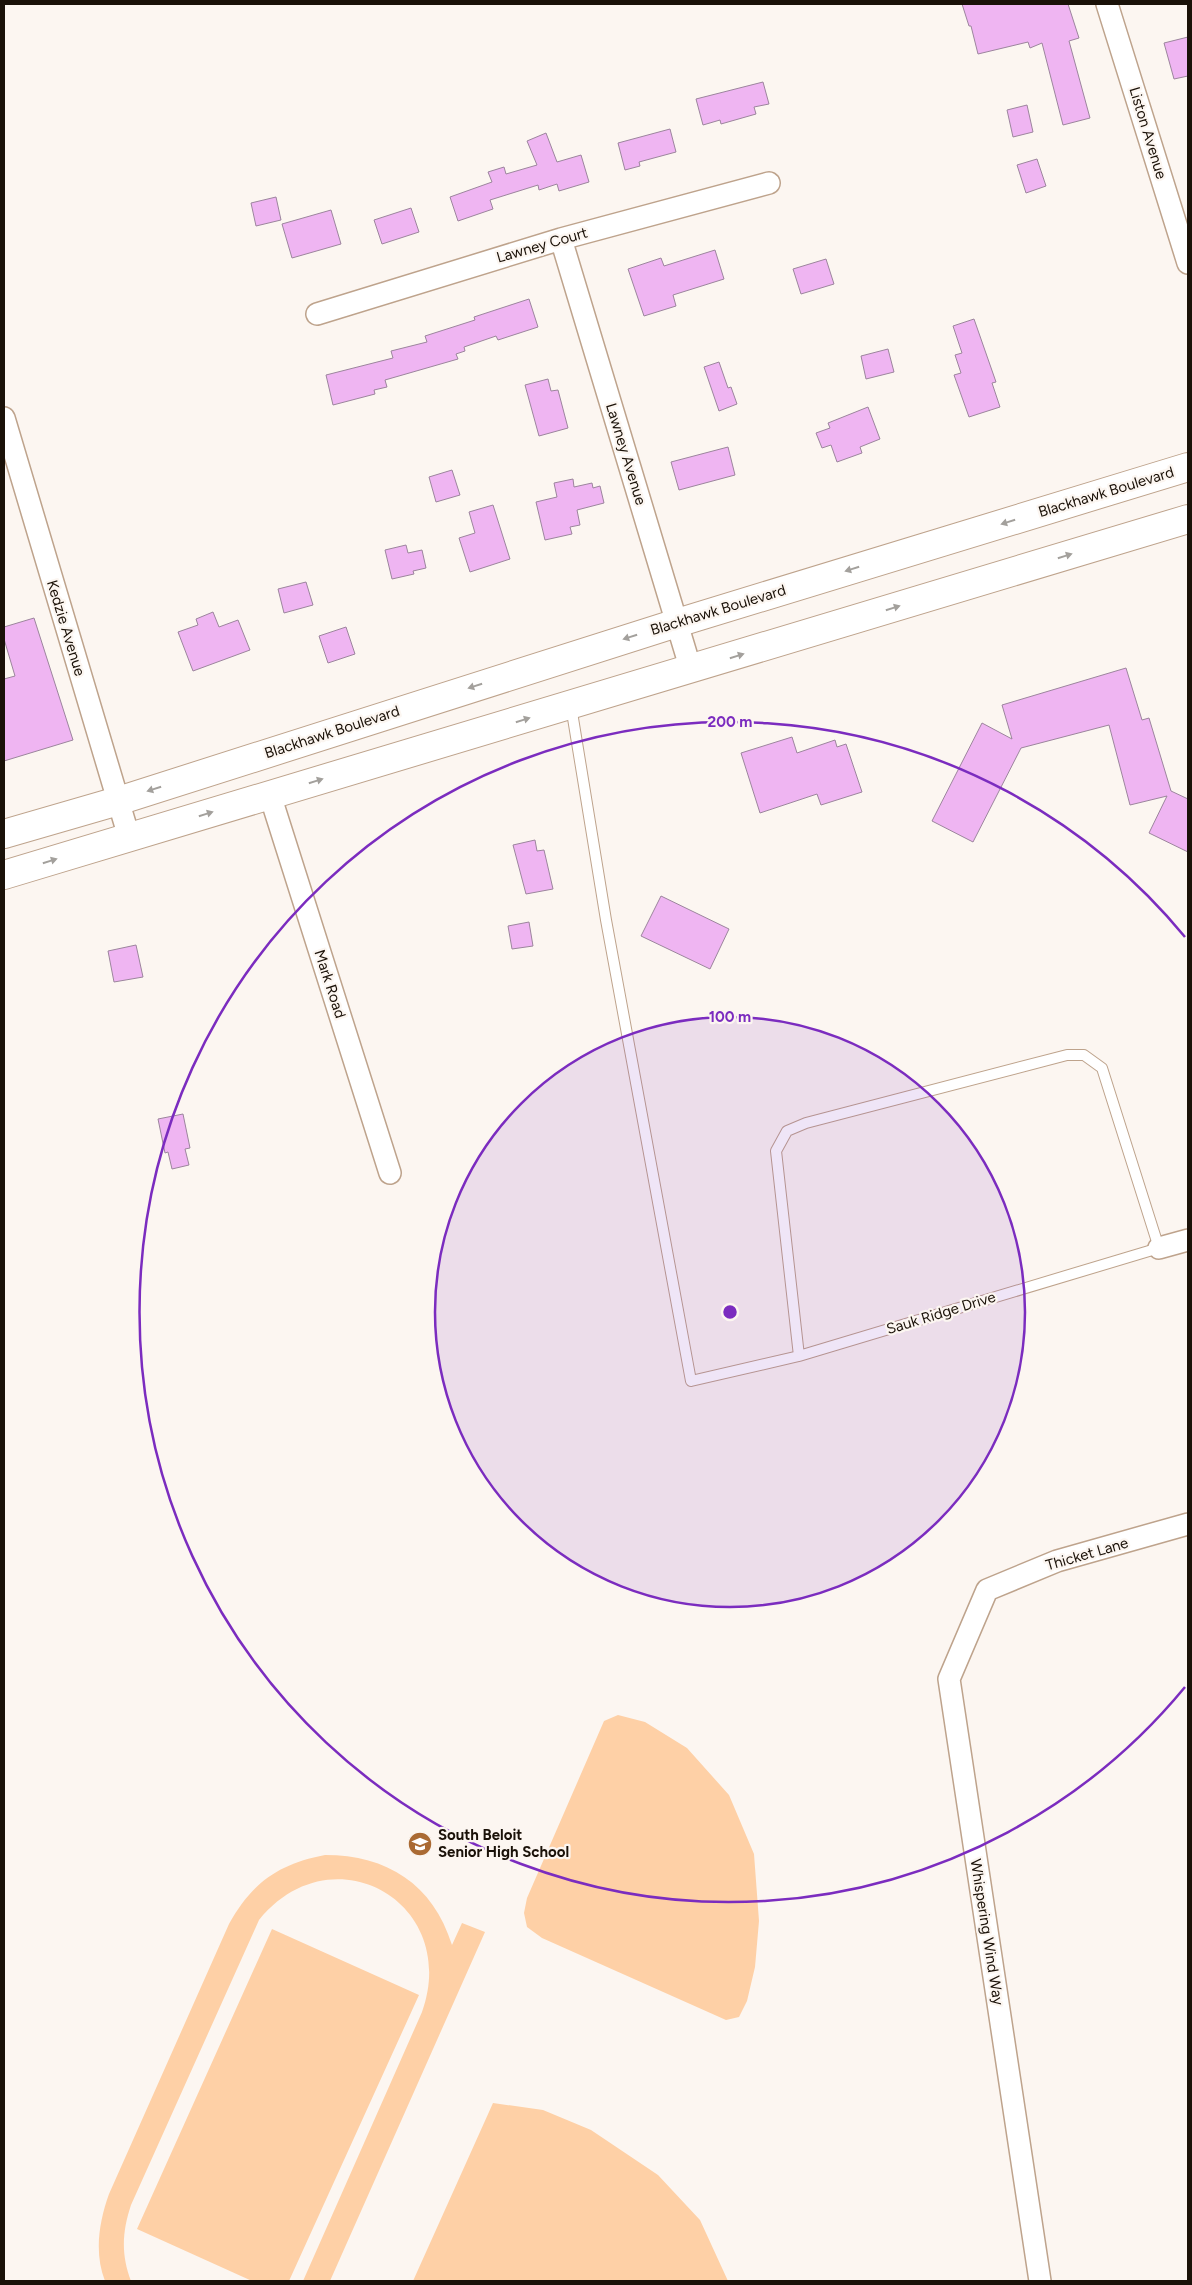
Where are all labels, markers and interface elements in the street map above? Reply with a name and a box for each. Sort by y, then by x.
street label: Liston Avenue [1125,85,1171,181]
street label: Lawney Court [494,223,590,267]
street label: Lawney Avenue [602,401,650,507]
street label: Blackhawk Boulevard [1036,463,1176,521]
one-way arrow [1000,518,1015,526]
one-way arrow [1058,552,1073,560]
one-way arrow [845,566,860,573]
street label: Kedzie Avenue [43,578,89,678]
street label: Blackhawk Boulevard [648,581,788,639]
one-way arrow [885,604,900,612]
one-way arrow [622,634,637,642]
one-way arrow [730,651,745,659]
one-way arrow [467,683,482,691]
street label: Blackhawk Boulevard [262,702,402,762]
text: 200 m [708,713,752,731]
one-way arrow [515,715,530,723]
one-way arrow [309,776,324,784]
one-way arrow [146,786,161,793]
one-way arrow [199,810,214,818]
one-way arrow [43,857,58,865]
street label: Mark Road [310,947,350,1021]
text: 100 m [709,1008,751,1026]
street label: Sauk Ridge Drive [884,1288,998,1338]
centre of rings [721,1303,739,1321]
street label: Thicket Lane [1044,1534,1130,1574]
place label: South Beloit Senior High School [438,1826,569,1861]
school or university icon: South Beloit Senior High School [407,1831,433,1857]
street label: Whispering Wind Way [967,1858,1007,2006]

